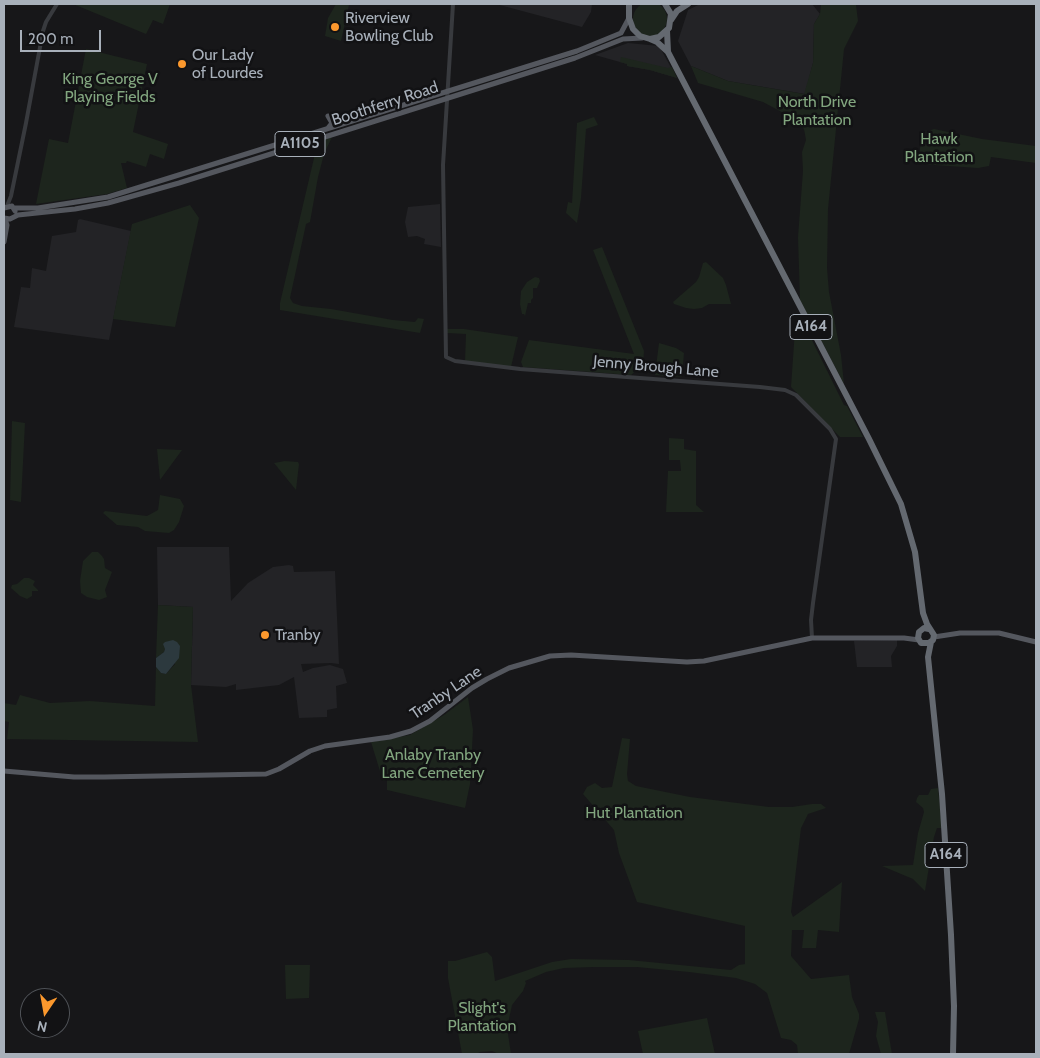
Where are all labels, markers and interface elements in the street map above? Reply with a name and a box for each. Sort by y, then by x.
place label: Riverview Bowling Club [345,8,433,46]
scale bar [22,20,104,52]
marker: Riverview Bowling Club [329,21,341,33]
text: 200 m [28,30,73,48]
place label: Our Lady of Lourdes [192,45,263,83]
marker: Our Lady of Lourdes [176,58,188,70]
park label: King George V Playing Fields [62,69,158,107]
street label: Boothferry Road [329,78,441,130]
park label: North Drive Plantation [778,92,856,130]
park label: Hawk Plantation [905,129,973,167]
road number: A1105 [275,132,325,156]
road number: A164 [790,314,832,340]
street label: Jenny Brough Lane [592,352,720,382]
place label: Tranby [275,625,320,645]
marker: Tranby [259,629,271,641]
street label: Tranby Lane [407,662,485,724]
park label: Anlaby Tranby Lane Cemetery [381,745,485,783]
park label: Hut Plantation [585,803,683,823]
road number: A164 [925,842,967,868]
north arrow [20,988,70,1038]
park label: Slight's Plantation [448,998,516,1036]
text: N [35,1017,49,1037]

